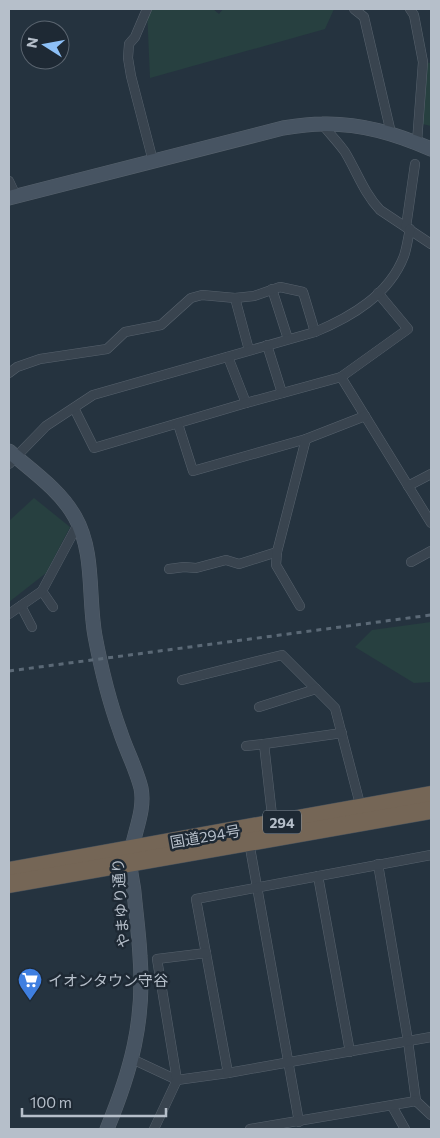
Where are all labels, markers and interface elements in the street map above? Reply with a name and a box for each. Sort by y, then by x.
north arrow [20,20,70,70]
text: N [22,36,41,49]
road number: 294 [263,810,301,834]
street label: 国道294号 [168,821,242,851]
street label: やまゆり通り [108,857,132,949]
supermarket icon: イオンタウン守谷 [17,967,43,1001]
place label: イオンタウン守谷 [48,971,168,989]
scale bar [22,1086,166,1118]
text: 100 m [30,1093,72,1111]

